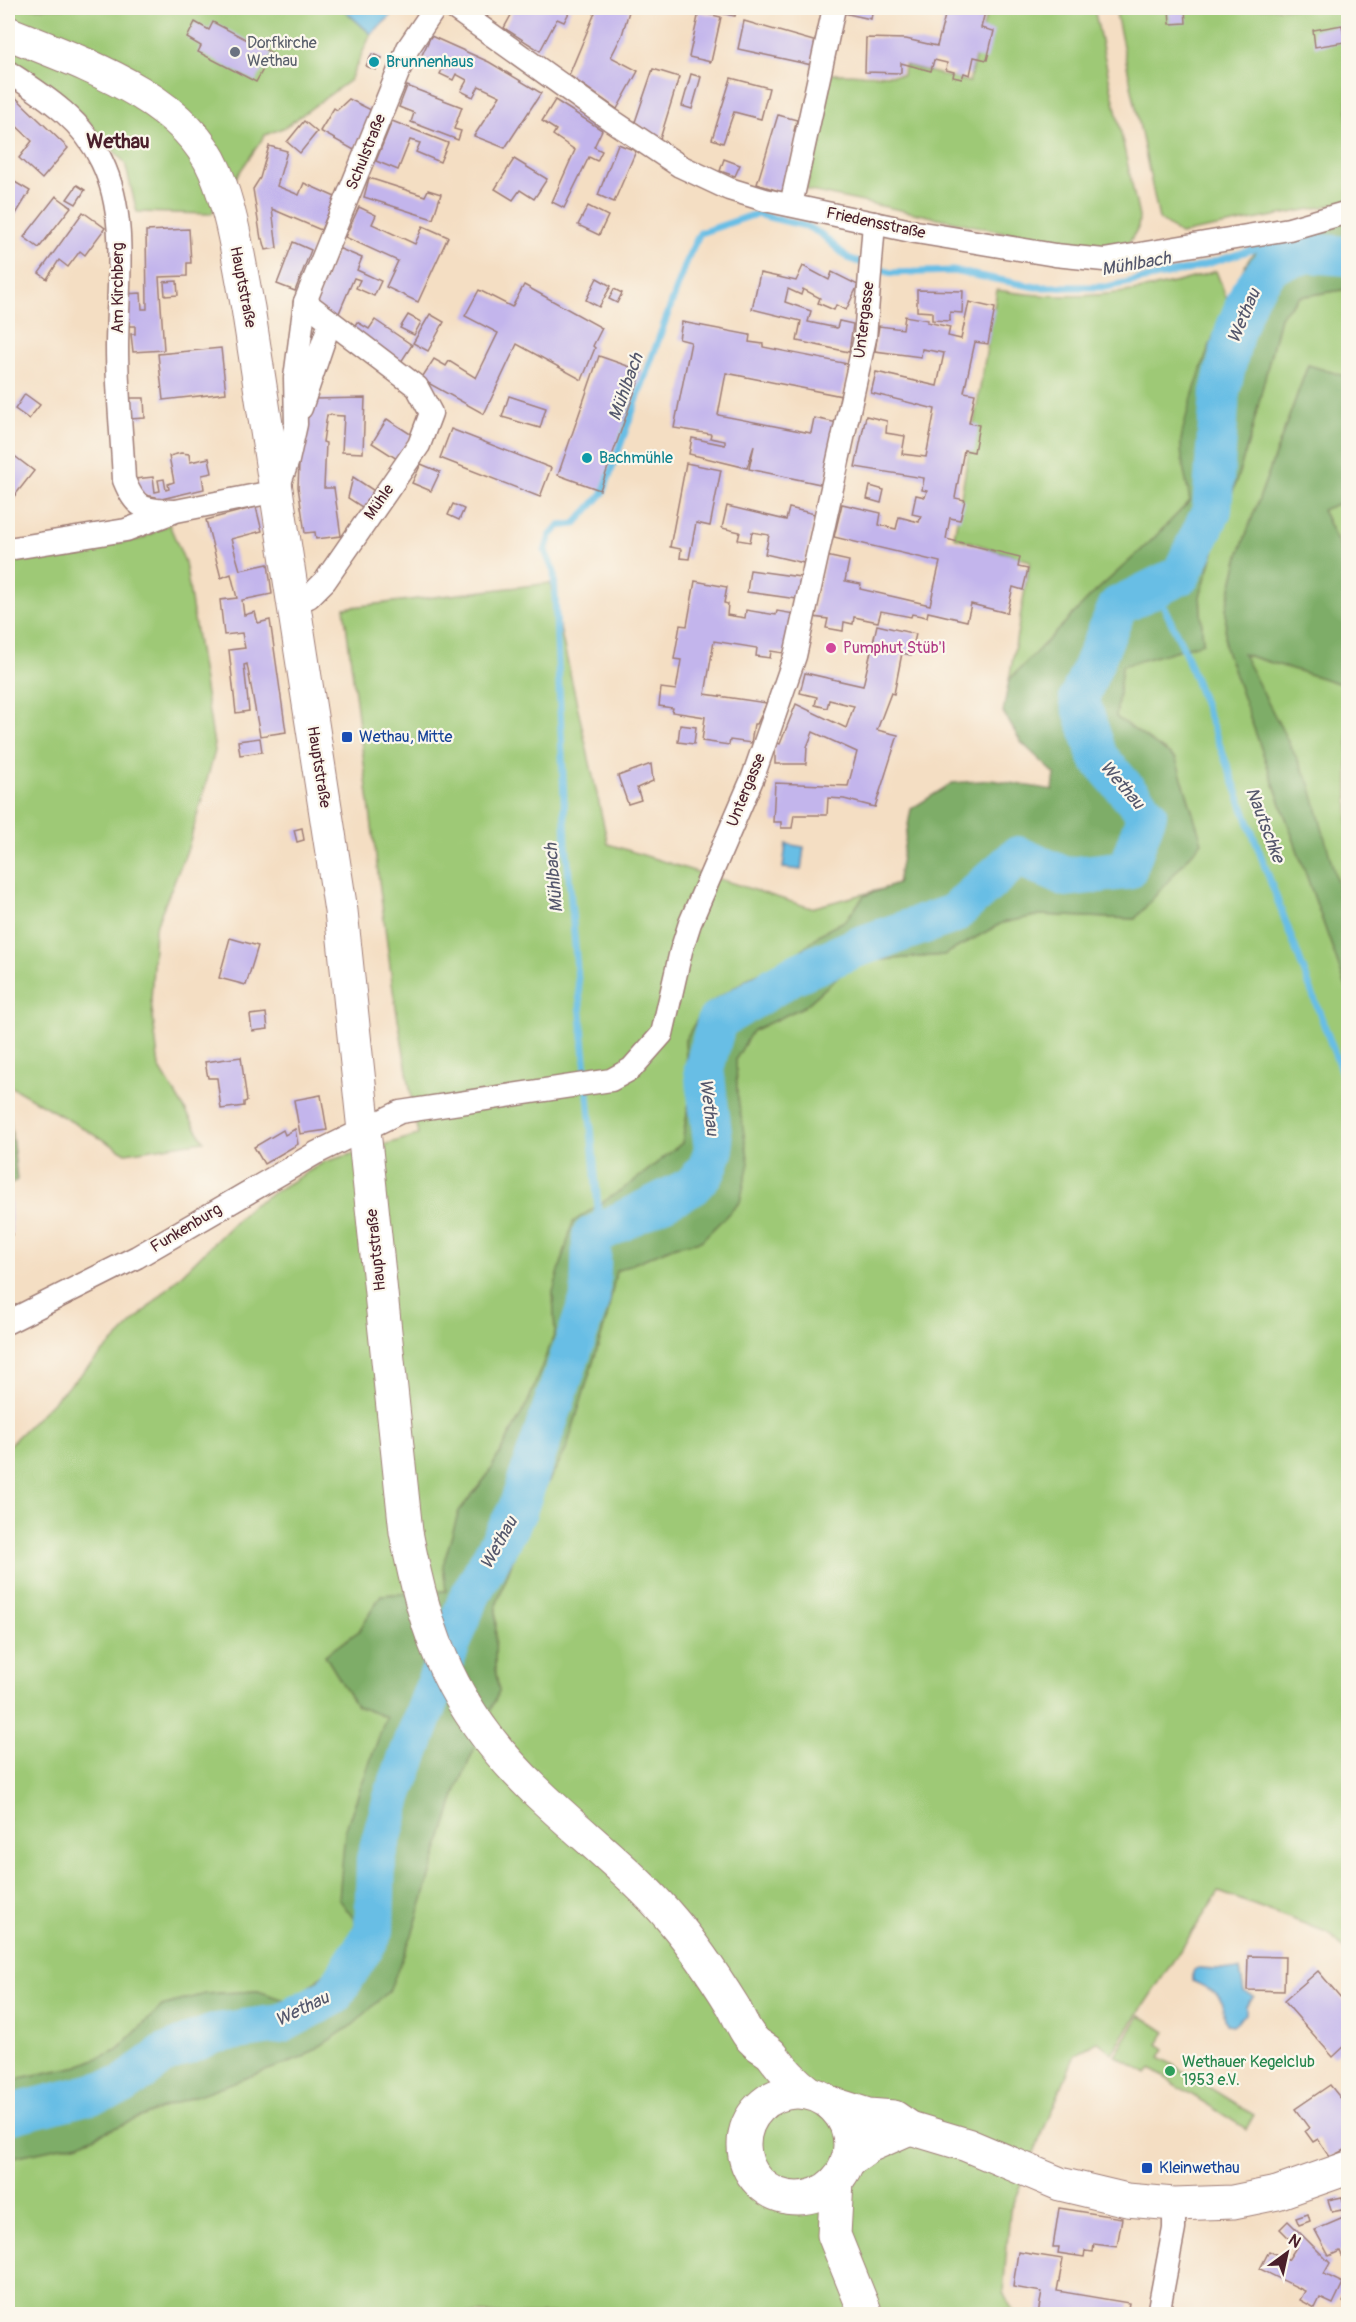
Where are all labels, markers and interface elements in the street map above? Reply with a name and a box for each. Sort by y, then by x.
place label: Dorfkirche Wethau [247,33,317,71]
marker: Dorfkirche Wethau [228,45,242,59]
place label: Brunnenhaus [386,52,473,72]
marker: Brunnenhaus [367,55,381,69]
street label: Schulstraße [342,111,390,193]
district label: Wethau [86,129,150,154]
street label: Friedensstraße [825,203,928,243]
street label: Am Kirchberg [108,242,128,334]
street label: Hauptstraße [225,245,261,330]
water label: Mühlbach [1100,246,1174,281]
street label: Untergasse [849,280,879,360]
water label: Wethau [1222,284,1266,347]
water label: Mühlbach [603,349,649,424]
place label: Bachmühle [599,448,673,468]
marker: Bachmühle [580,451,594,465]
street label: Mühle [360,480,398,524]
place label: Pumphut Stüb'l [843,638,946,658]
marker: Pumphut Stüb'l [824,641,838,655]
street label: Hauptstraße [303,725,335,809]
place label: Wethau, Mitte [359,727,452,747]
marker: Wethau, Mitte [340,730,354,744]
street label: Untergasse [722,750,770,830]
water label: Wethau [1095,756,1150,815]
water label: Nautschke [1240,784,1291,868]
water label: Mühlbach [539,841,568,914]
water label: Wethau [694,1077,724,1138]
street label: Funkenburg [147,1199,225,1257]
street label: Hauptstraße [362,1208,390,1292]
water label: Wethau [475,1512,523,1574]
water label: Wethau [271,1986,334,2032]
place label: Wethauer Kegelclub 1953 e.V. [1182,2052,1315,2090]
marker: Wethauer Kegelclub 1953 e.V. [1163,2064,1177,2078]
place label: Kleinwethau [1159,2158,1240,2178]
marker: Kleinwethau [1140,2161,1154,2175]
north arrow [1257,2223,1317,2283]
text: N [1285,2230,1305,2253]

